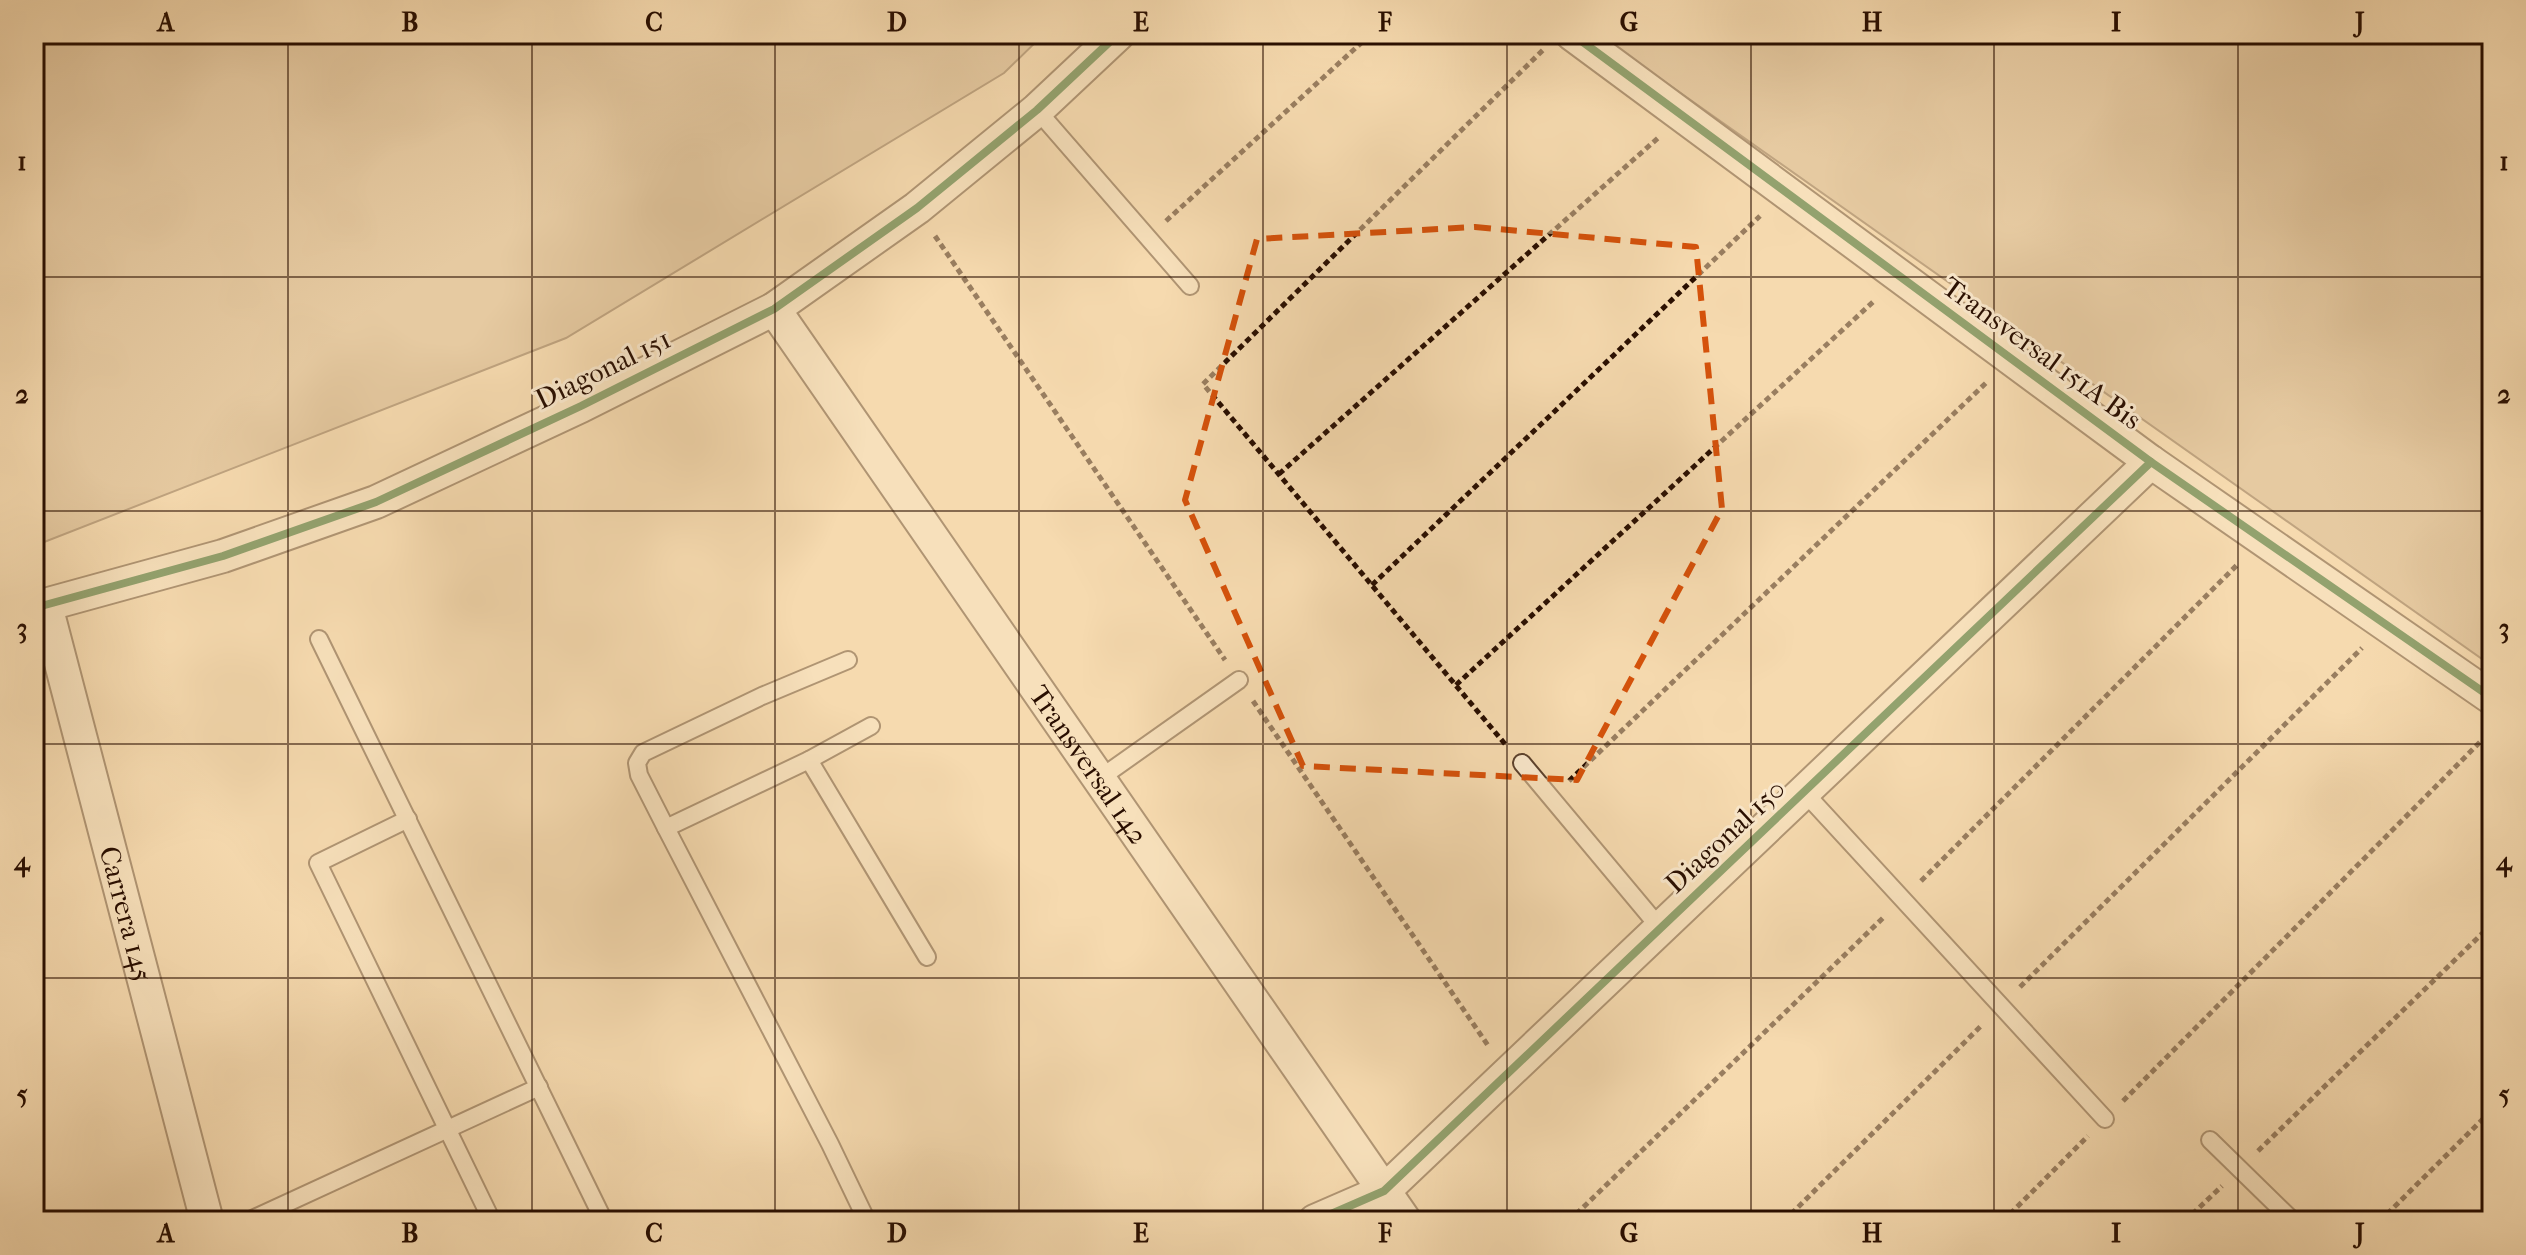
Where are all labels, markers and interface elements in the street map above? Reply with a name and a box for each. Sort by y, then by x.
text: A [156,7,176,38]
text: B [402,7,419,38]
text: C [645,7,663,38]
text: D [887,7,907,38]
text: E [1133,7,1149,38]
text: F [1377,7,1392,38]
text: G [1620,7,1638,38]
text: H [1862,7,1883,38]
text: I [2111,7,2121,38]
text: J [2352,7,2365,38]
text: 1 [17,146,27,177]
text: 1 [2499,146,2509,177]
street label: Transversal 151A Bis [1936,270,2148,436]
street label: Diagonal 151 [530,322,676,416]
text: 2 [15,379,29,410]
text: 2 [2497,379,2511,410]
text: 3 [17,613,27,644]
text: 3 [2499,613,2509,644]
street label: Transversal 142 [1023,679,1156,850]
street label: Diagonal 150 [1658,772,1792,900]
street label: Carrera 145 [93,843,160,985]
text: 4 [13,846,31,878]
text: 4 [2495,846,2513,878]
text: 5 [16,1079,28,1110]
text: 5 [2498,1079,2510,1110]
text: A [156,1218,176,1249]
text: B [402,1218,419,1249]
text: C [645,1218,663,1249]
text: D [887,1218,907,1249]
text: E [1133,1218,1149,1249]
text: F [1377,1218,1392,1249]
text: G [1620,1218,1638,1249]
text: H [1862,1218,1883,1249]
text: I [2111,1218,2121,1249]
text: J [2352,1218,2365,1249]

